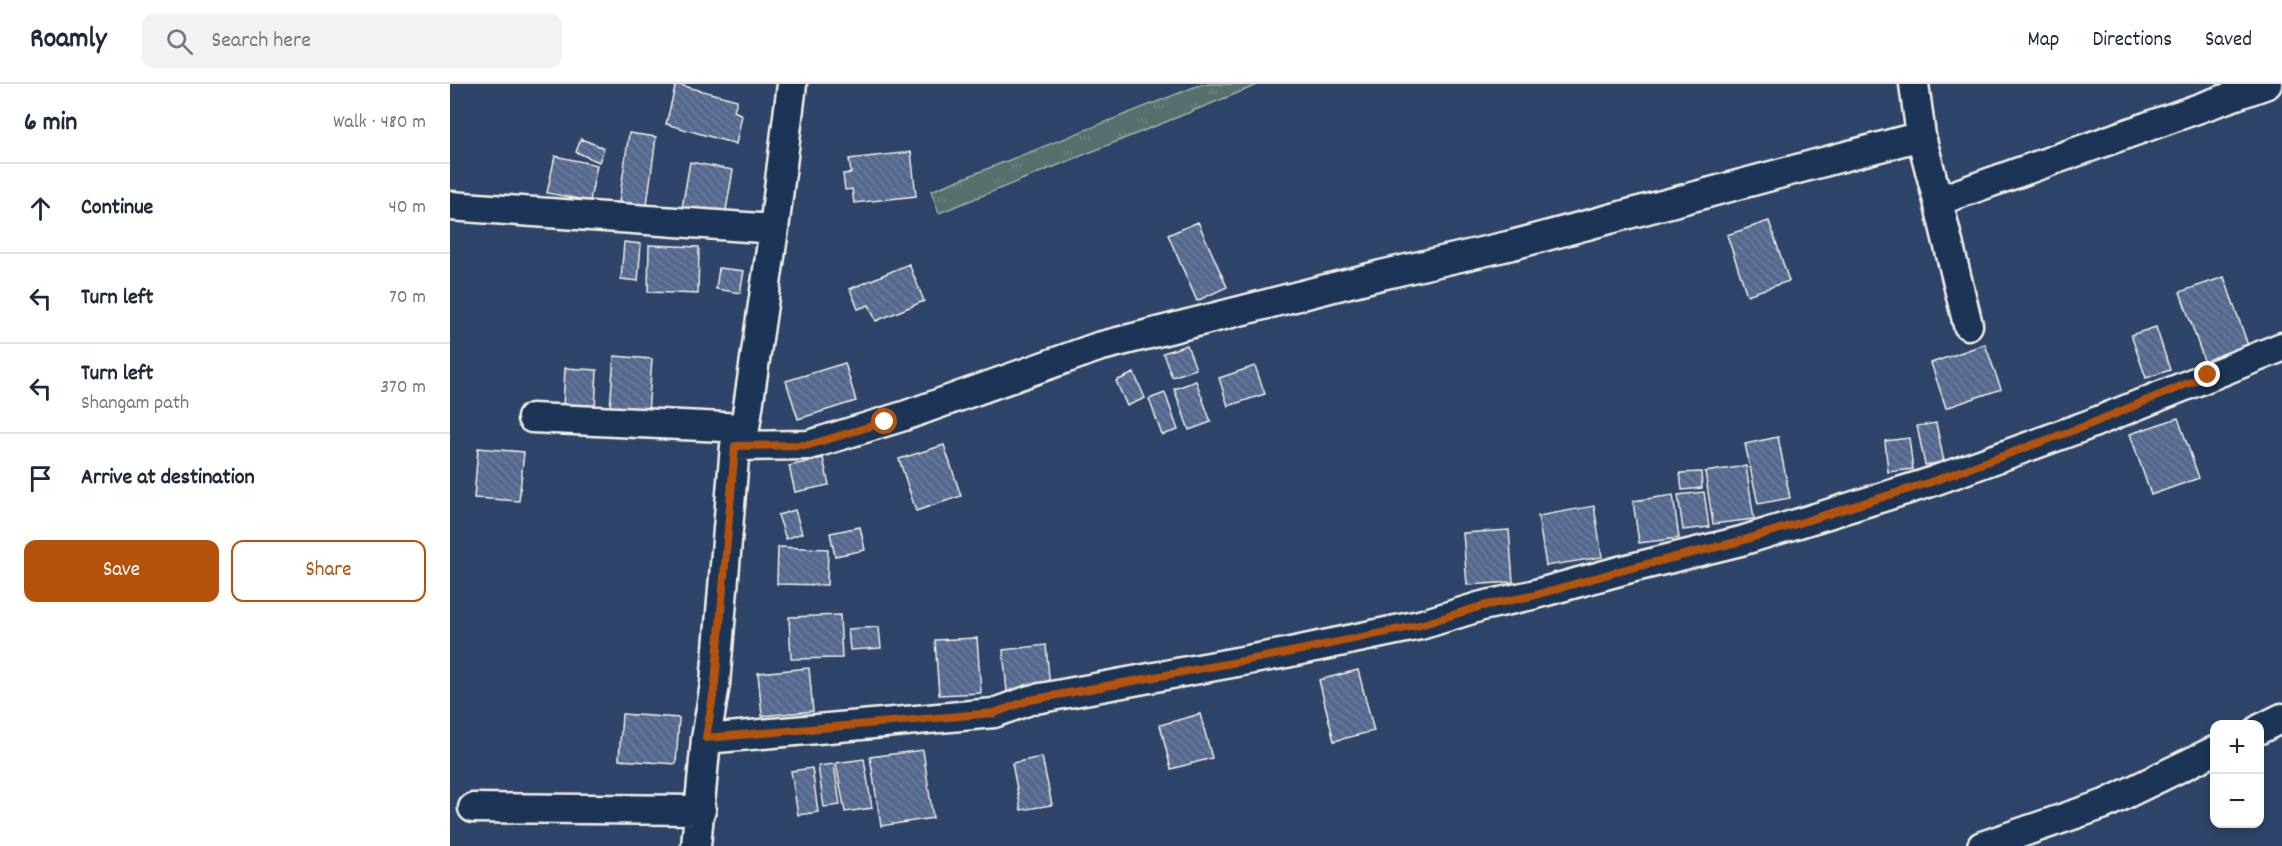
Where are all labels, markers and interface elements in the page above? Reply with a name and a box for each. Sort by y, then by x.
search box [142,14,562,68]
text: Roamly [30,21,106,61]
icon: search [163,25,196,58]
text: Search here [211,26,311,57]
text: Map [2028,26,2059,56]
text: Directions [2092,26,2172,56]
text: Saved [2205,26,2252,56]
text: 6 min [24,105,77,142]
text: Walk · 480 m [333,109,426,137]
icon: ahead [24,192,57,225]
text: Continue [81,193,153,224]
text: 40 m [388,194,426,222]
icon: left [24,282,57,315]
text: Turn left [81,283,153,314]
text: 70 m [389,284,426,312]
text: Turn left [81,359,153,390]
route end [2194,361,2220,387]
icon: left [24,372,57,405]
text: 370 m [380,374,426,402]
text: Shangam path [81,390,189,418]
route start [871,408,897,434]
icon: arrive [24,462,57,495]
text: Arrive at destination [81,463,255,494]
button: Save [24,540,219,602]
button: Share [231,540,426,602]
map controls [2210,720,2264,828]
button: + [2210,720,2264,774]
button: − [2210,774,2264,828]

